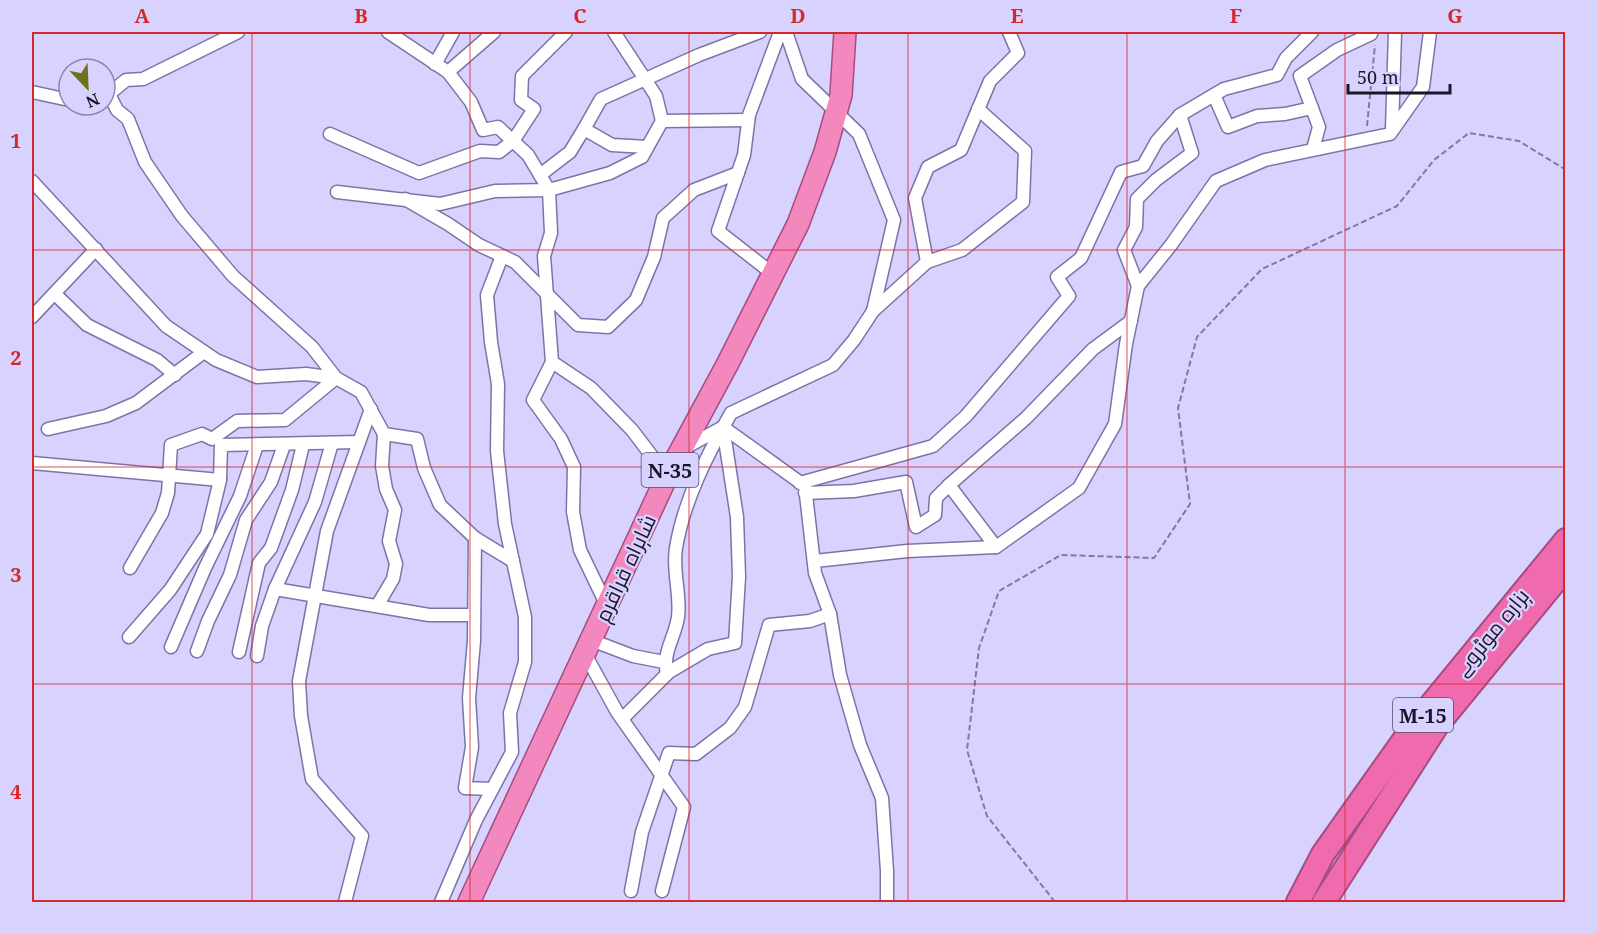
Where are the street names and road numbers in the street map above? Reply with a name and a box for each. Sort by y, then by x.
road number: N-35 [642,453,698,487]
street label: شاہراہ قراقرم [588,510,663,627]
street label: ہزارہ موٹروے [1447,582,1536,682]
road number: M-15 [1393,698,1453,732]

